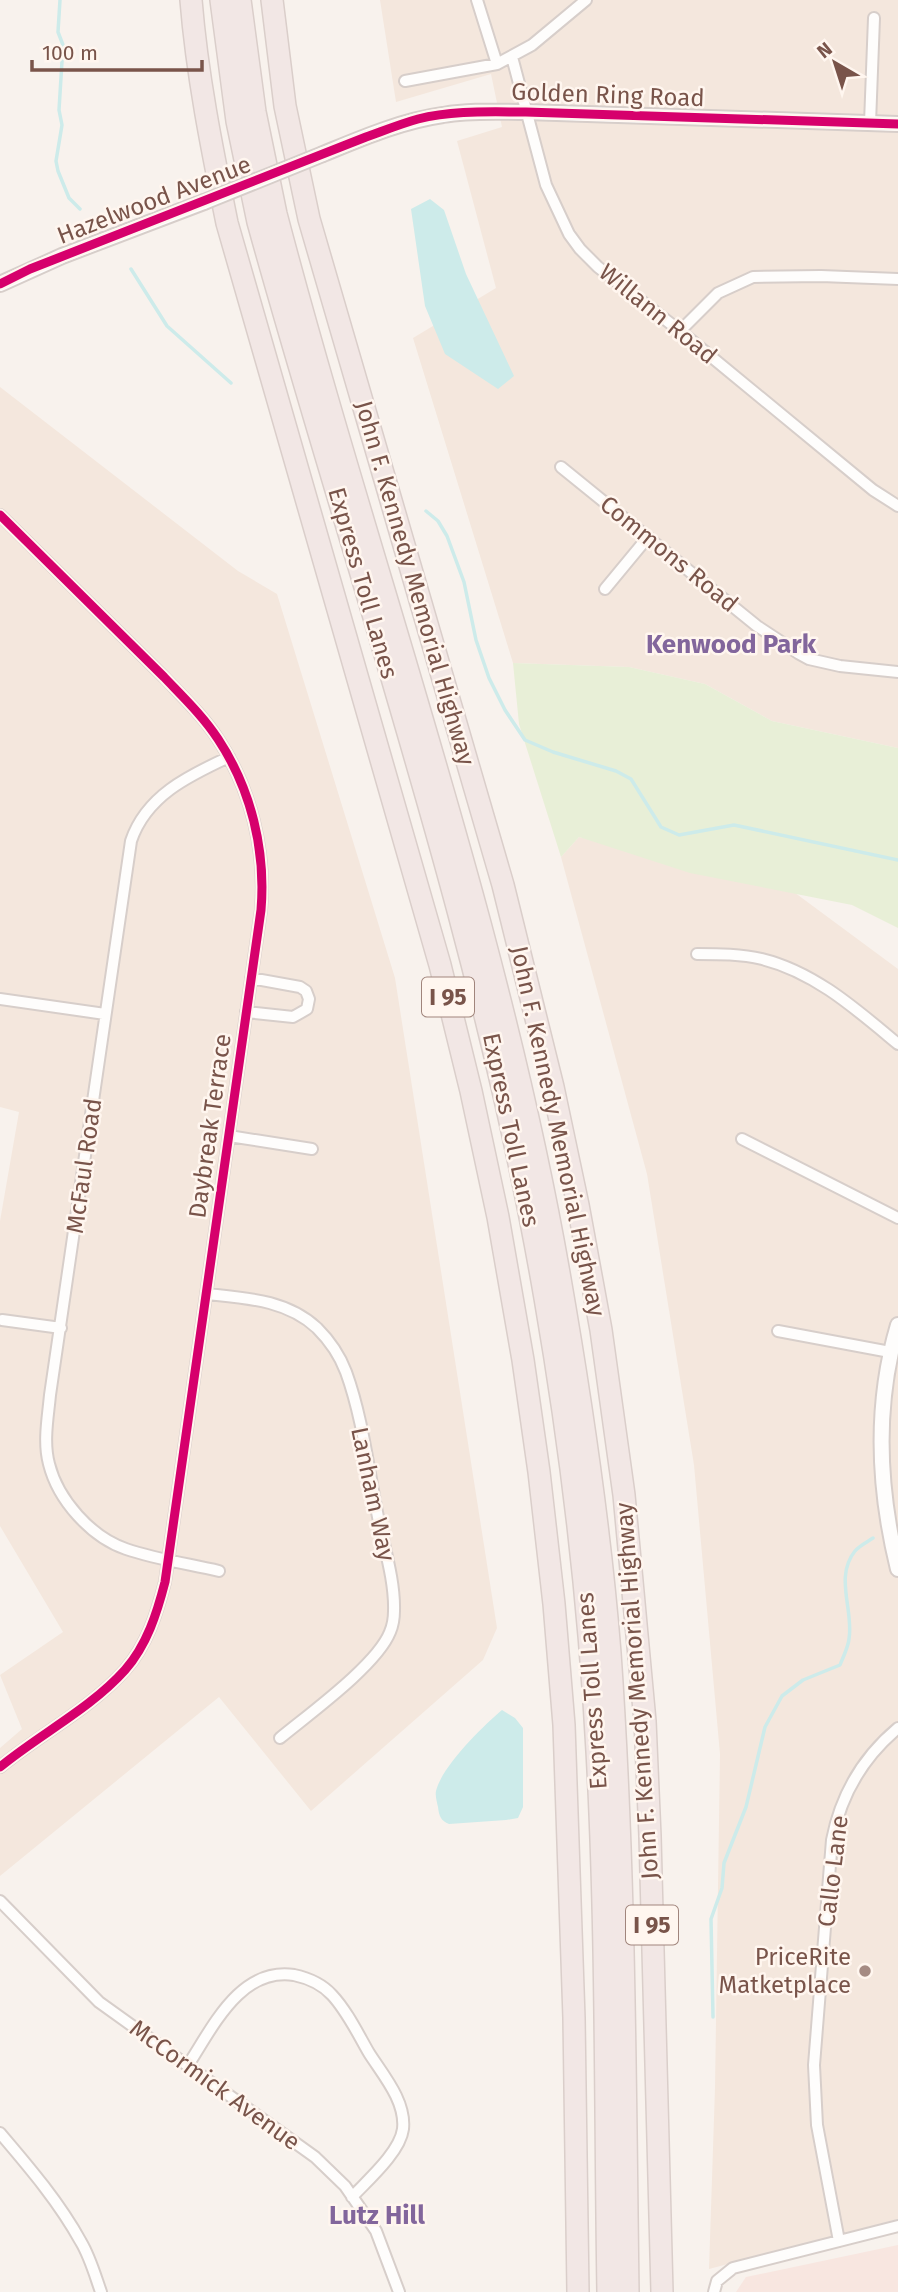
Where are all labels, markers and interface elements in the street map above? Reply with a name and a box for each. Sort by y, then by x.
scale bar [32,28,201,72]
north arrow [800,28,870,98]
text: N [812,37,837,63]
text: 100 m [42,40,98,66]
street label: Golden Ring Road [511,78,705,112]
street label: Hazelwood Avenue [53,150,255,250]
street label: Willann Road [593,258,723,370]
street label: John F. Kennedy Memorial Highway [349,397,481,769]
street label: Express Toll Lanes [322,484,404,682]
street label: Commons Road [594,490,744,618]
district label: Kenwood Park [646,629,817,660]
street label: John F. Kennedy Memorial Highway [505,943,611,1319]
road number: I 95 [422,978,474,1016]
street label: Express Toll Lanes [477,1030,545,1230]
street label: Daybreak Terrace [183,1032,237,1220]
street label: McFaul Road [61,1097,107,1235]
street label: Lanham Way [345,1424,401,1564]
street label: John F. Kennedy Memorial Highway [610,1501,664,1881]
street label: Express Toll Lanes [571,1591,613,1791]
street label: Callo Lane [812,1814,854,1928]
road number: I 95 [626,1906,678,1944]
place label: PriceRite Matketplace [718,1943,851,1999]
marker: PriceRite Matketplace [857,1963,873,1979]
street label: McCormick Avenue [124,2014,306,2156]
district label: Lutz Hill [329,2200,425,2231]

